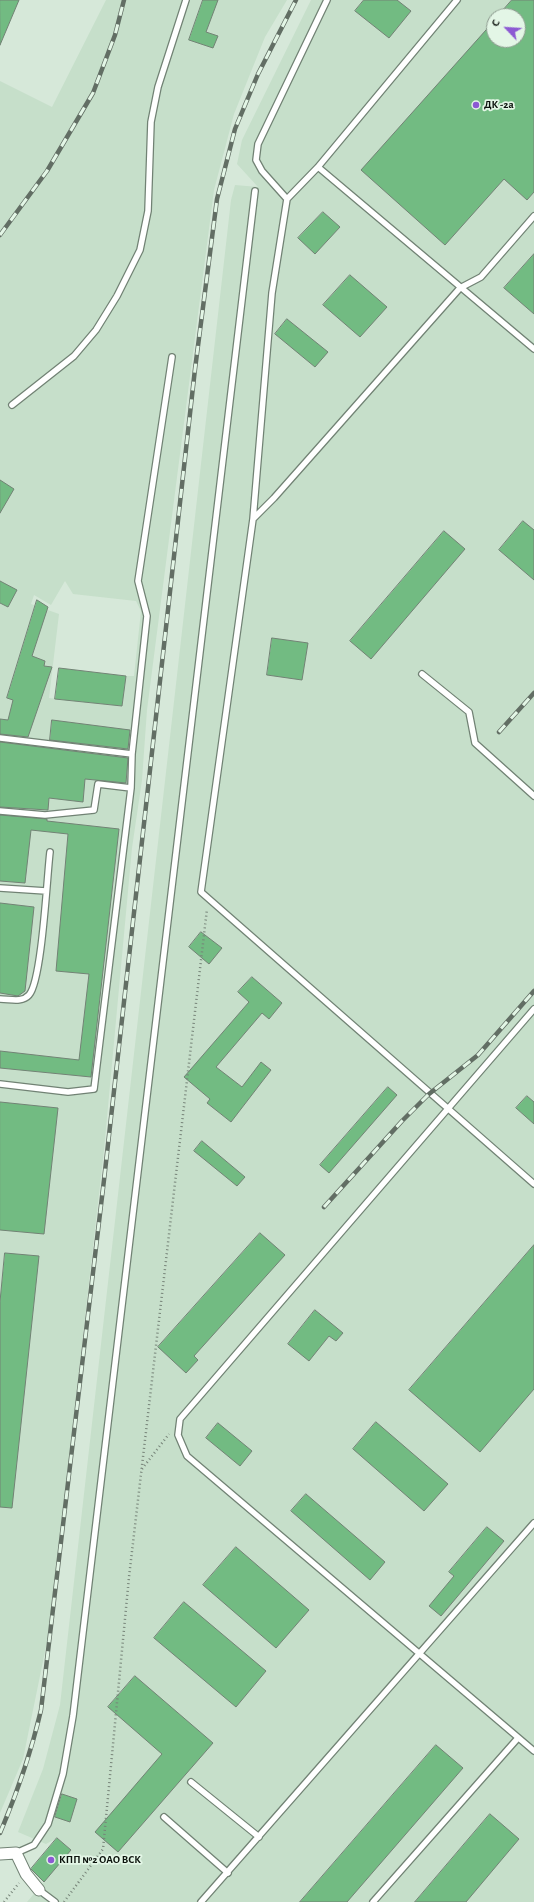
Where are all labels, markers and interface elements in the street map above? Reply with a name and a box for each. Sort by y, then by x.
north arrow [486,8,526,48]
text: С [489,18,502,28]
place label: ДК -2а [484,98,514,112]
marker: ДК -2а [471,100,481,110]
place label: КПП №2 ОАО ВСК [59,1853,141,1867]
marker: КПП №2 ОАО ВСК [46,1855,56,1865]

